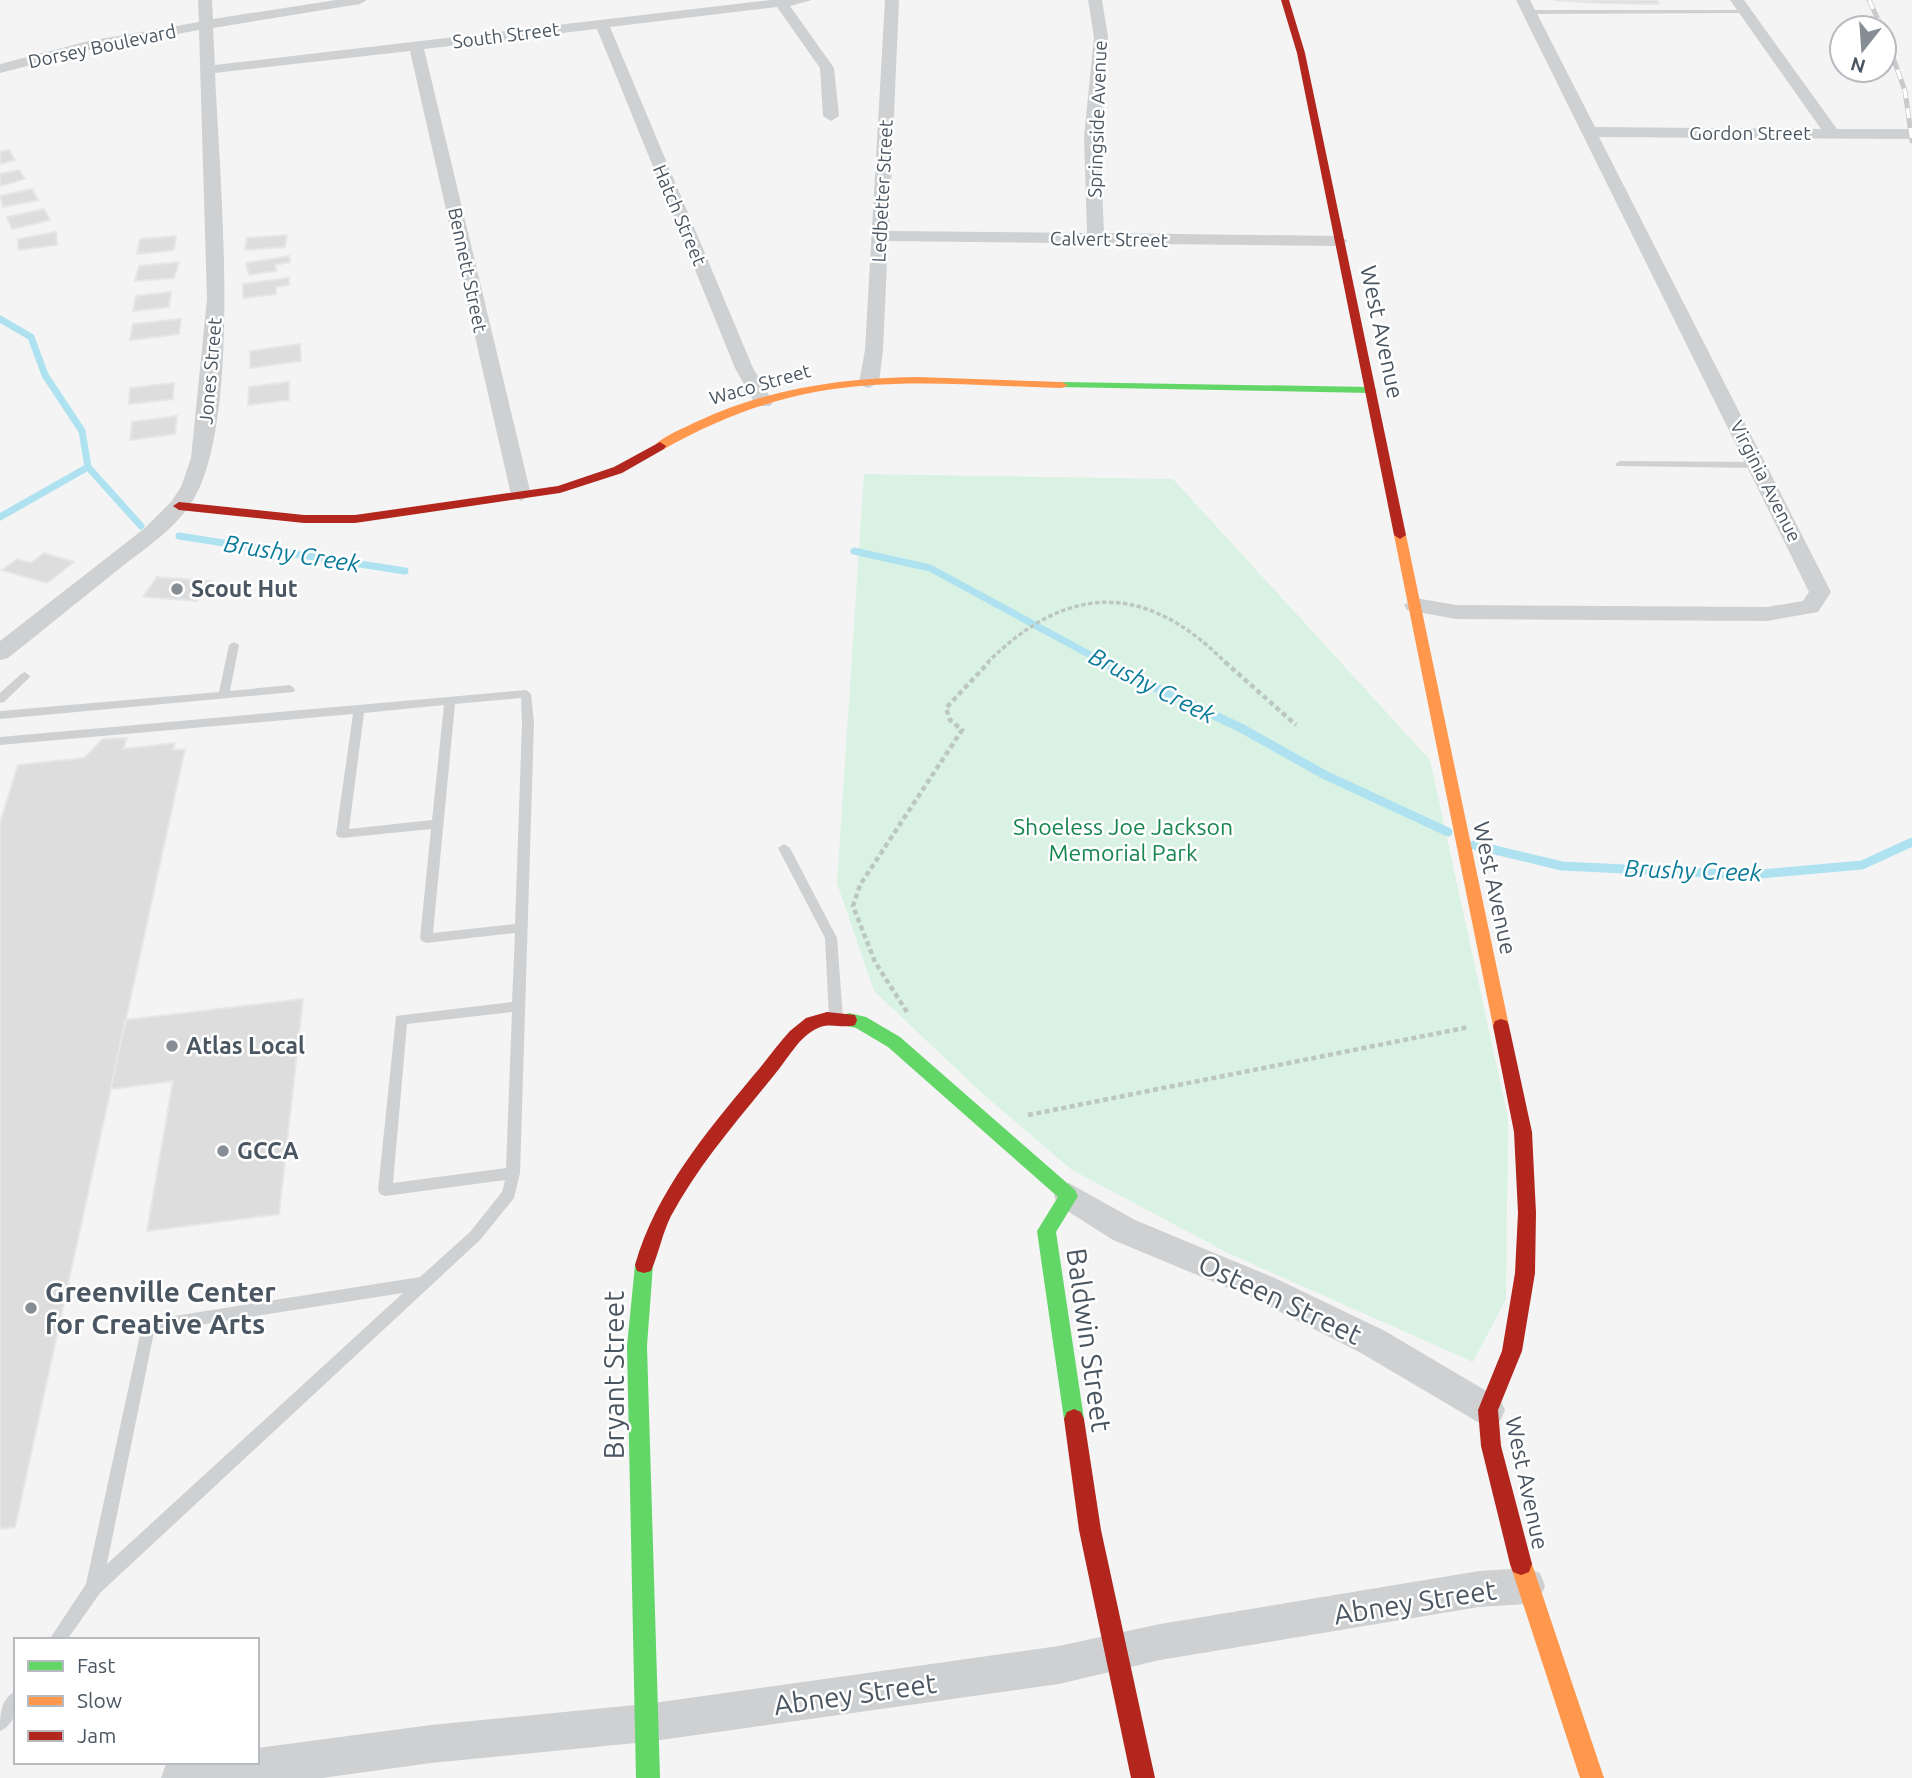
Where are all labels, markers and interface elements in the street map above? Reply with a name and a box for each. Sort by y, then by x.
north arrow [1828,14,1898,84]
street label: South Street [451,17,561,52]
street label: Dorsey Boulevard [26,20,178,72]
street label: Springside Avenue [1083,40,1111,198]
text: N [1848,53,1868,78]
street label: Ledbetter Street [867,119,897,263]
street label: Gordon Street [1689,122,1811,144]
street label: Hatch Street [649,161,711,269]
street label: Bennett Street [444,206,492,335]
street label: Calvert Street [1050,227,1169,251]
street label: West Avenue [1356,263,1409,401]
street label: Jones Street [194,316,226,425]
street label: Waco Street [707,359,814,409]
street label: Virginia Avenue [1726,416,1806,546]
water label: Brushy Creek [222,529,363,578]
place label: Scout Hut [191,576,298,601]
marker: Scout Hut [169,581,185,597]
water label: Brushy Creek [1085,642,1220,729]
park label: Shoeless Joe Jackson Memorial Park [1013,814,1233,865]
street label: West Avenue [1469,819,1522,957]
water label: Brushy Creek [1624,855,1763,886]
place label: Atlas Local [186,1033,305,1058]
marker: Atlas Local [164,1038,180,1054]
place label: GCCA [237,1138,299,1163]
marker: GCCA [215,1143,231,1159]
street label: Baldwin Street [1061,1246,1118,1434]
street label: Osteen Street [1194,1247,1367,1350]
place label: Greenville Center for Creative Arts [45,1276,276,1339]
street label: Bryant Street [598,1291,629,1459]
marker: Greenville Center for Creative Arts [23,1300,39,1316]
street label: West Avenue [1501,1414,1554,1552]
street label: Abney Street [1331,1573,1498,1630]
legend [14,1638,259,1764]
text: Fast [77,1653,115,1677]
street label: Abney Street [772,1667,938,1720]
text: Slow [77,1688,122,1712]
text: Jam [77,1723,116,1747]

